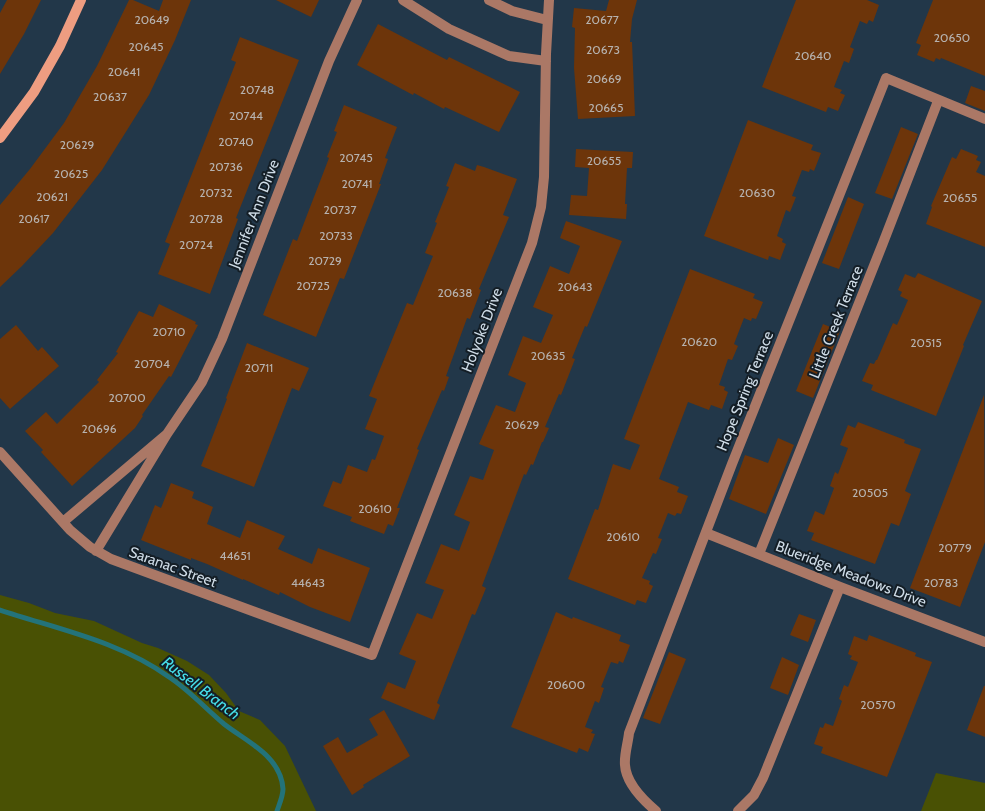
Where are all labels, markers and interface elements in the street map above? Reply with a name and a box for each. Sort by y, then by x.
house number: 20649 [134,12,170,27]
house number: 20677 [585,12,619,27]
house number: 20650 [934,30,970,45]
house number: 20645 [129,39,163,54]
house number: 20673 [586,42,620,57]
house number: 20640 [795,48,831,63]
house number: 20641 [108,64,140,79]
house number: 20669 [586,71,622,86]
house number: 20748 [240,82,274,97]
house number: 20637 [93,89,127,104]
house number: 20665 [589,100,623,115]
house number: 20744 [229,108,263,123]
house number: 20740 [218,134,254,149]
house number: 20629 [60,137,94,152]
house number: 20745 [339,150,373,165]
house number: 20655 [587,153,621,168]
street label: Jennifer Ann Drive [225,157,283,272]
house number: 20736 [209,159,243,174]
house number: 20625 [54,166,88,181]
house number: 20741 [342,176,373,191]
house number: 20732 [199,185,233,200]
house number: 20630 [739,185,775,200]
house number: 20621 [36,189,68,204]
house number: 20655 [943,190,977,205]
house number: 20737 [323,202,357,217]
house number: 20617 [18,211,50,226]
house number: 20728 [189,211,223,226]
house number: 20733 [319,228,353,243]
house number: 20724 [179,237,213,252]
house number: 20729 [308,253,342,268]
street label: Little Creek Terrace [805,263,867,381]
house number: 20725 [296,278,330,293]
house number: 20643 [558,279,592,294]
house number: 20638 [437,285,473,300]
street label: Holyoke Drive [458,285,506,375]
house number: 20710 [153,324,185,339]
street label: Hope Spring Terrace [713,328,777,454]
house number: 20620 [681,334,717,349]
house number: 20515 [910,335,942,350]
house number: 20635 [531,348,565,363]
house number: 20704 [134,356,170,371]
house number: 20711 [245,360,273,375]
house number: 20700 [108,390,146,405]
house number: 20629 [505,417,539,432]
house number: 20696 [81,421,117,436]
house number: 20505 [852,485,888,500]
house number: 20610 [358,501,392,516]
house number: 20610 [606,529,640,544]
street label: Blueridge Meadows Drive [773,537,929,611]
house number: 20779 [938,540,972,555]
street label: Saranac Street [127,543,219,591]
house number: 44651 [219,548,251,563]
house number: 44643 [291,575,325,590]
house number: 20783 [924,575,958,590]
water label: Russell Branch [158,653,244,723]
house number: 20600 [547,677,585,692]
house number: 20570 [860,697,896,712]

